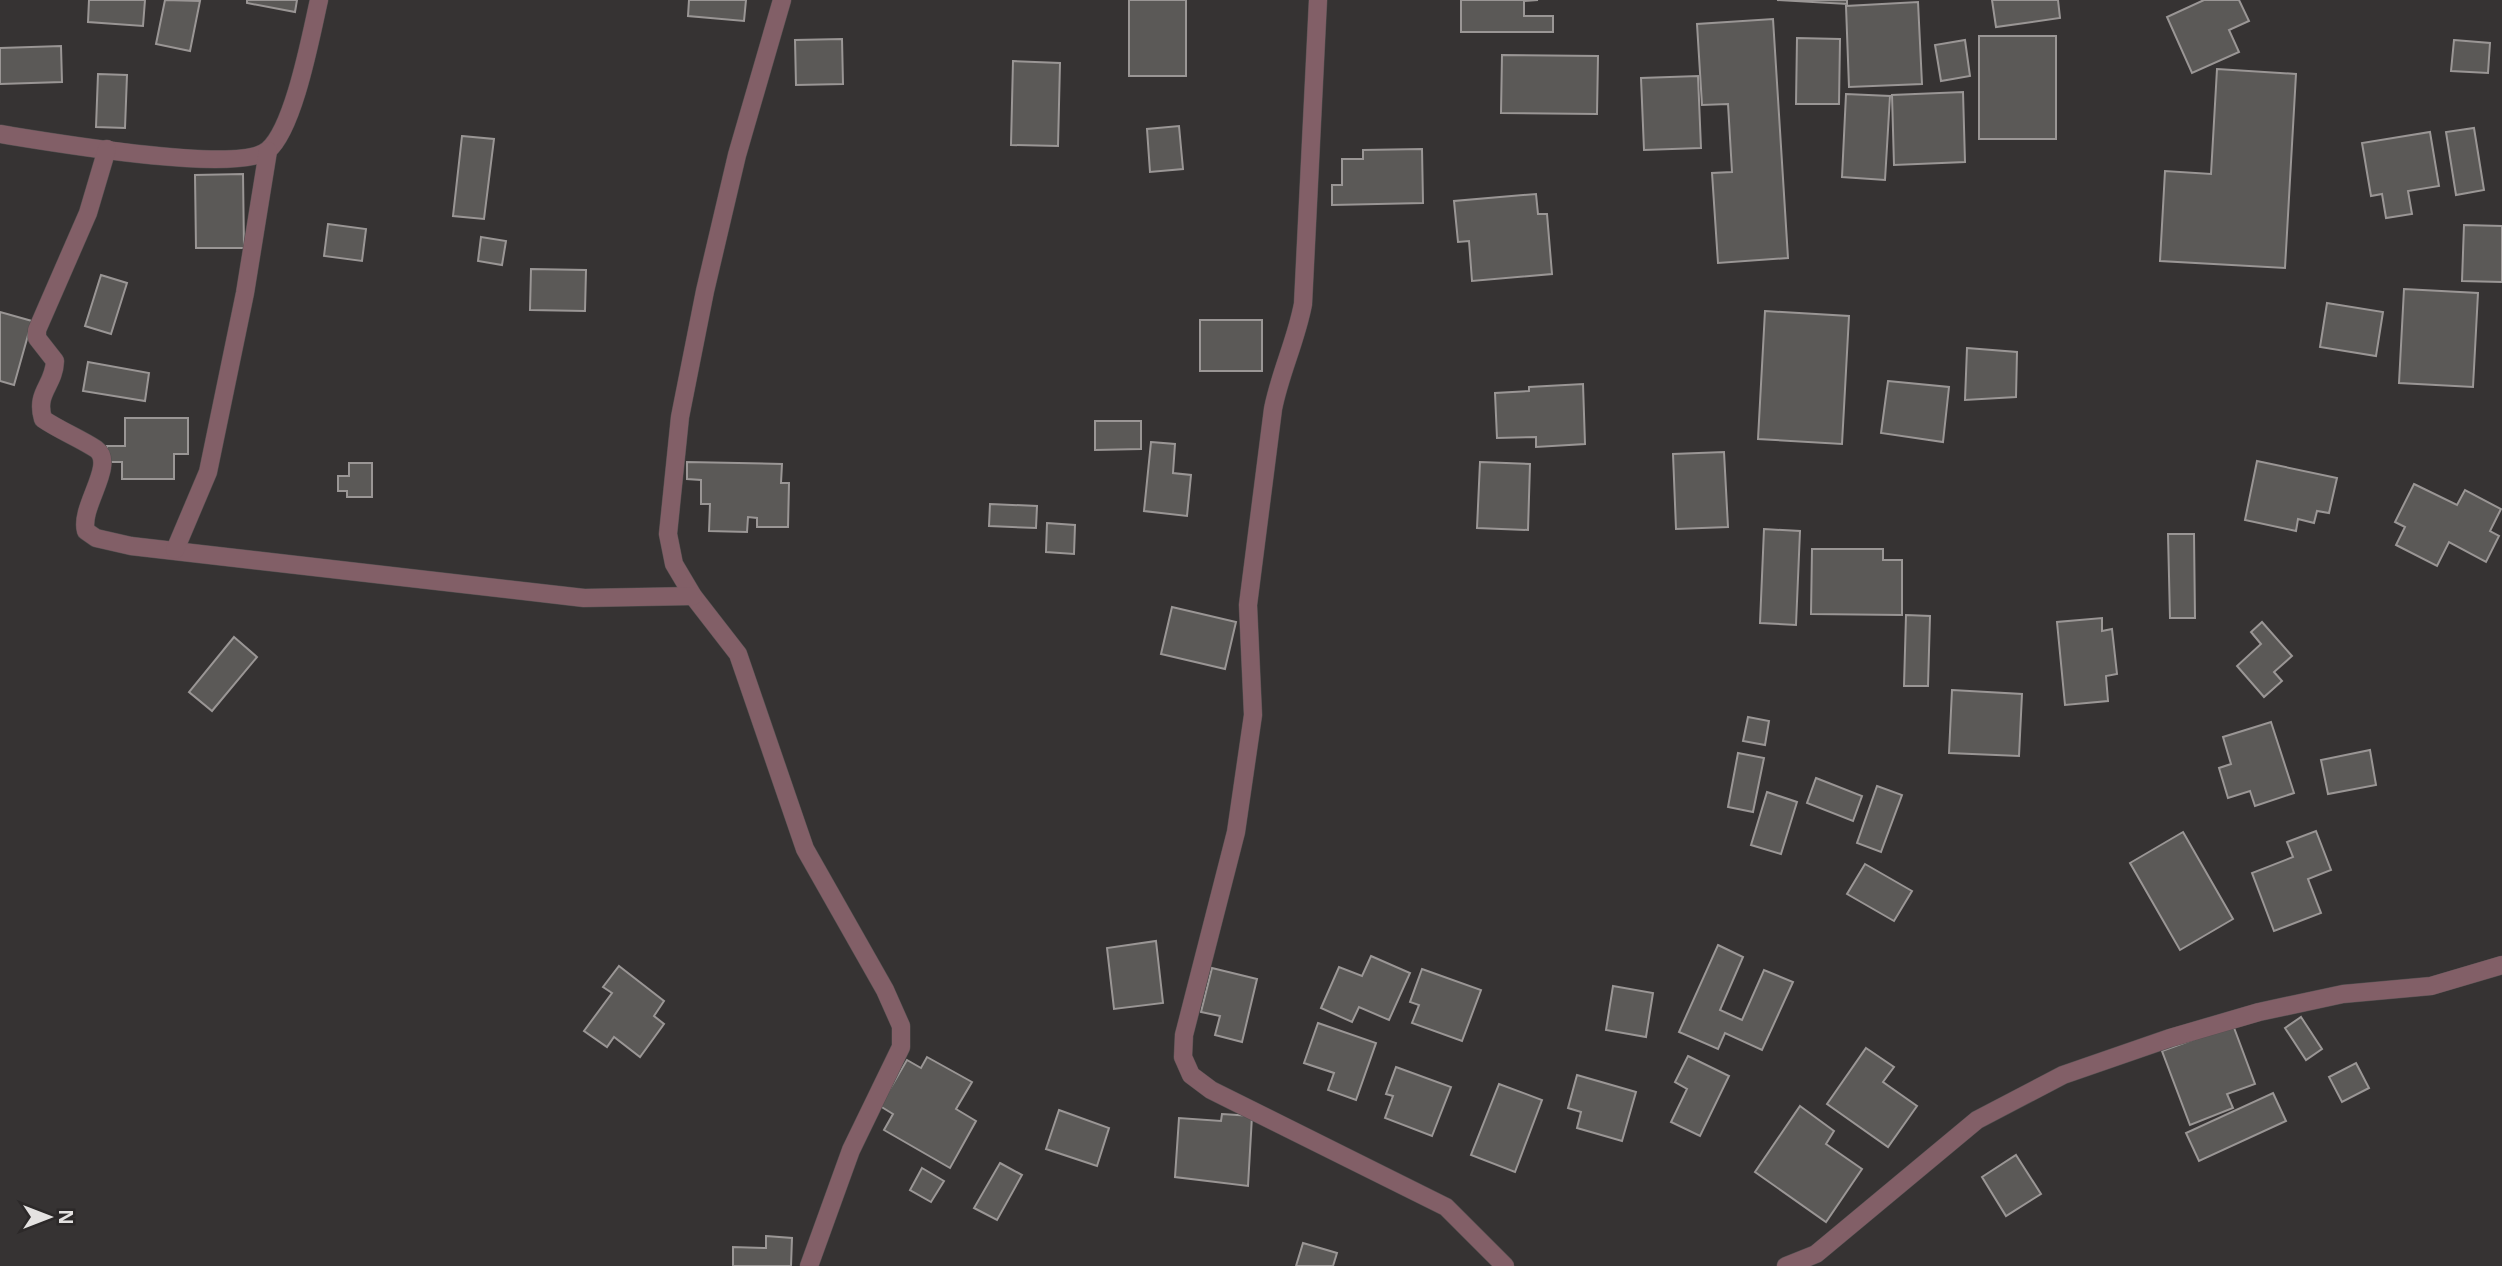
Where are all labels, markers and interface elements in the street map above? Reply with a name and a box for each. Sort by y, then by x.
north arrow [14,1182,84,1252]
text: N [53,1209,79,1225]

